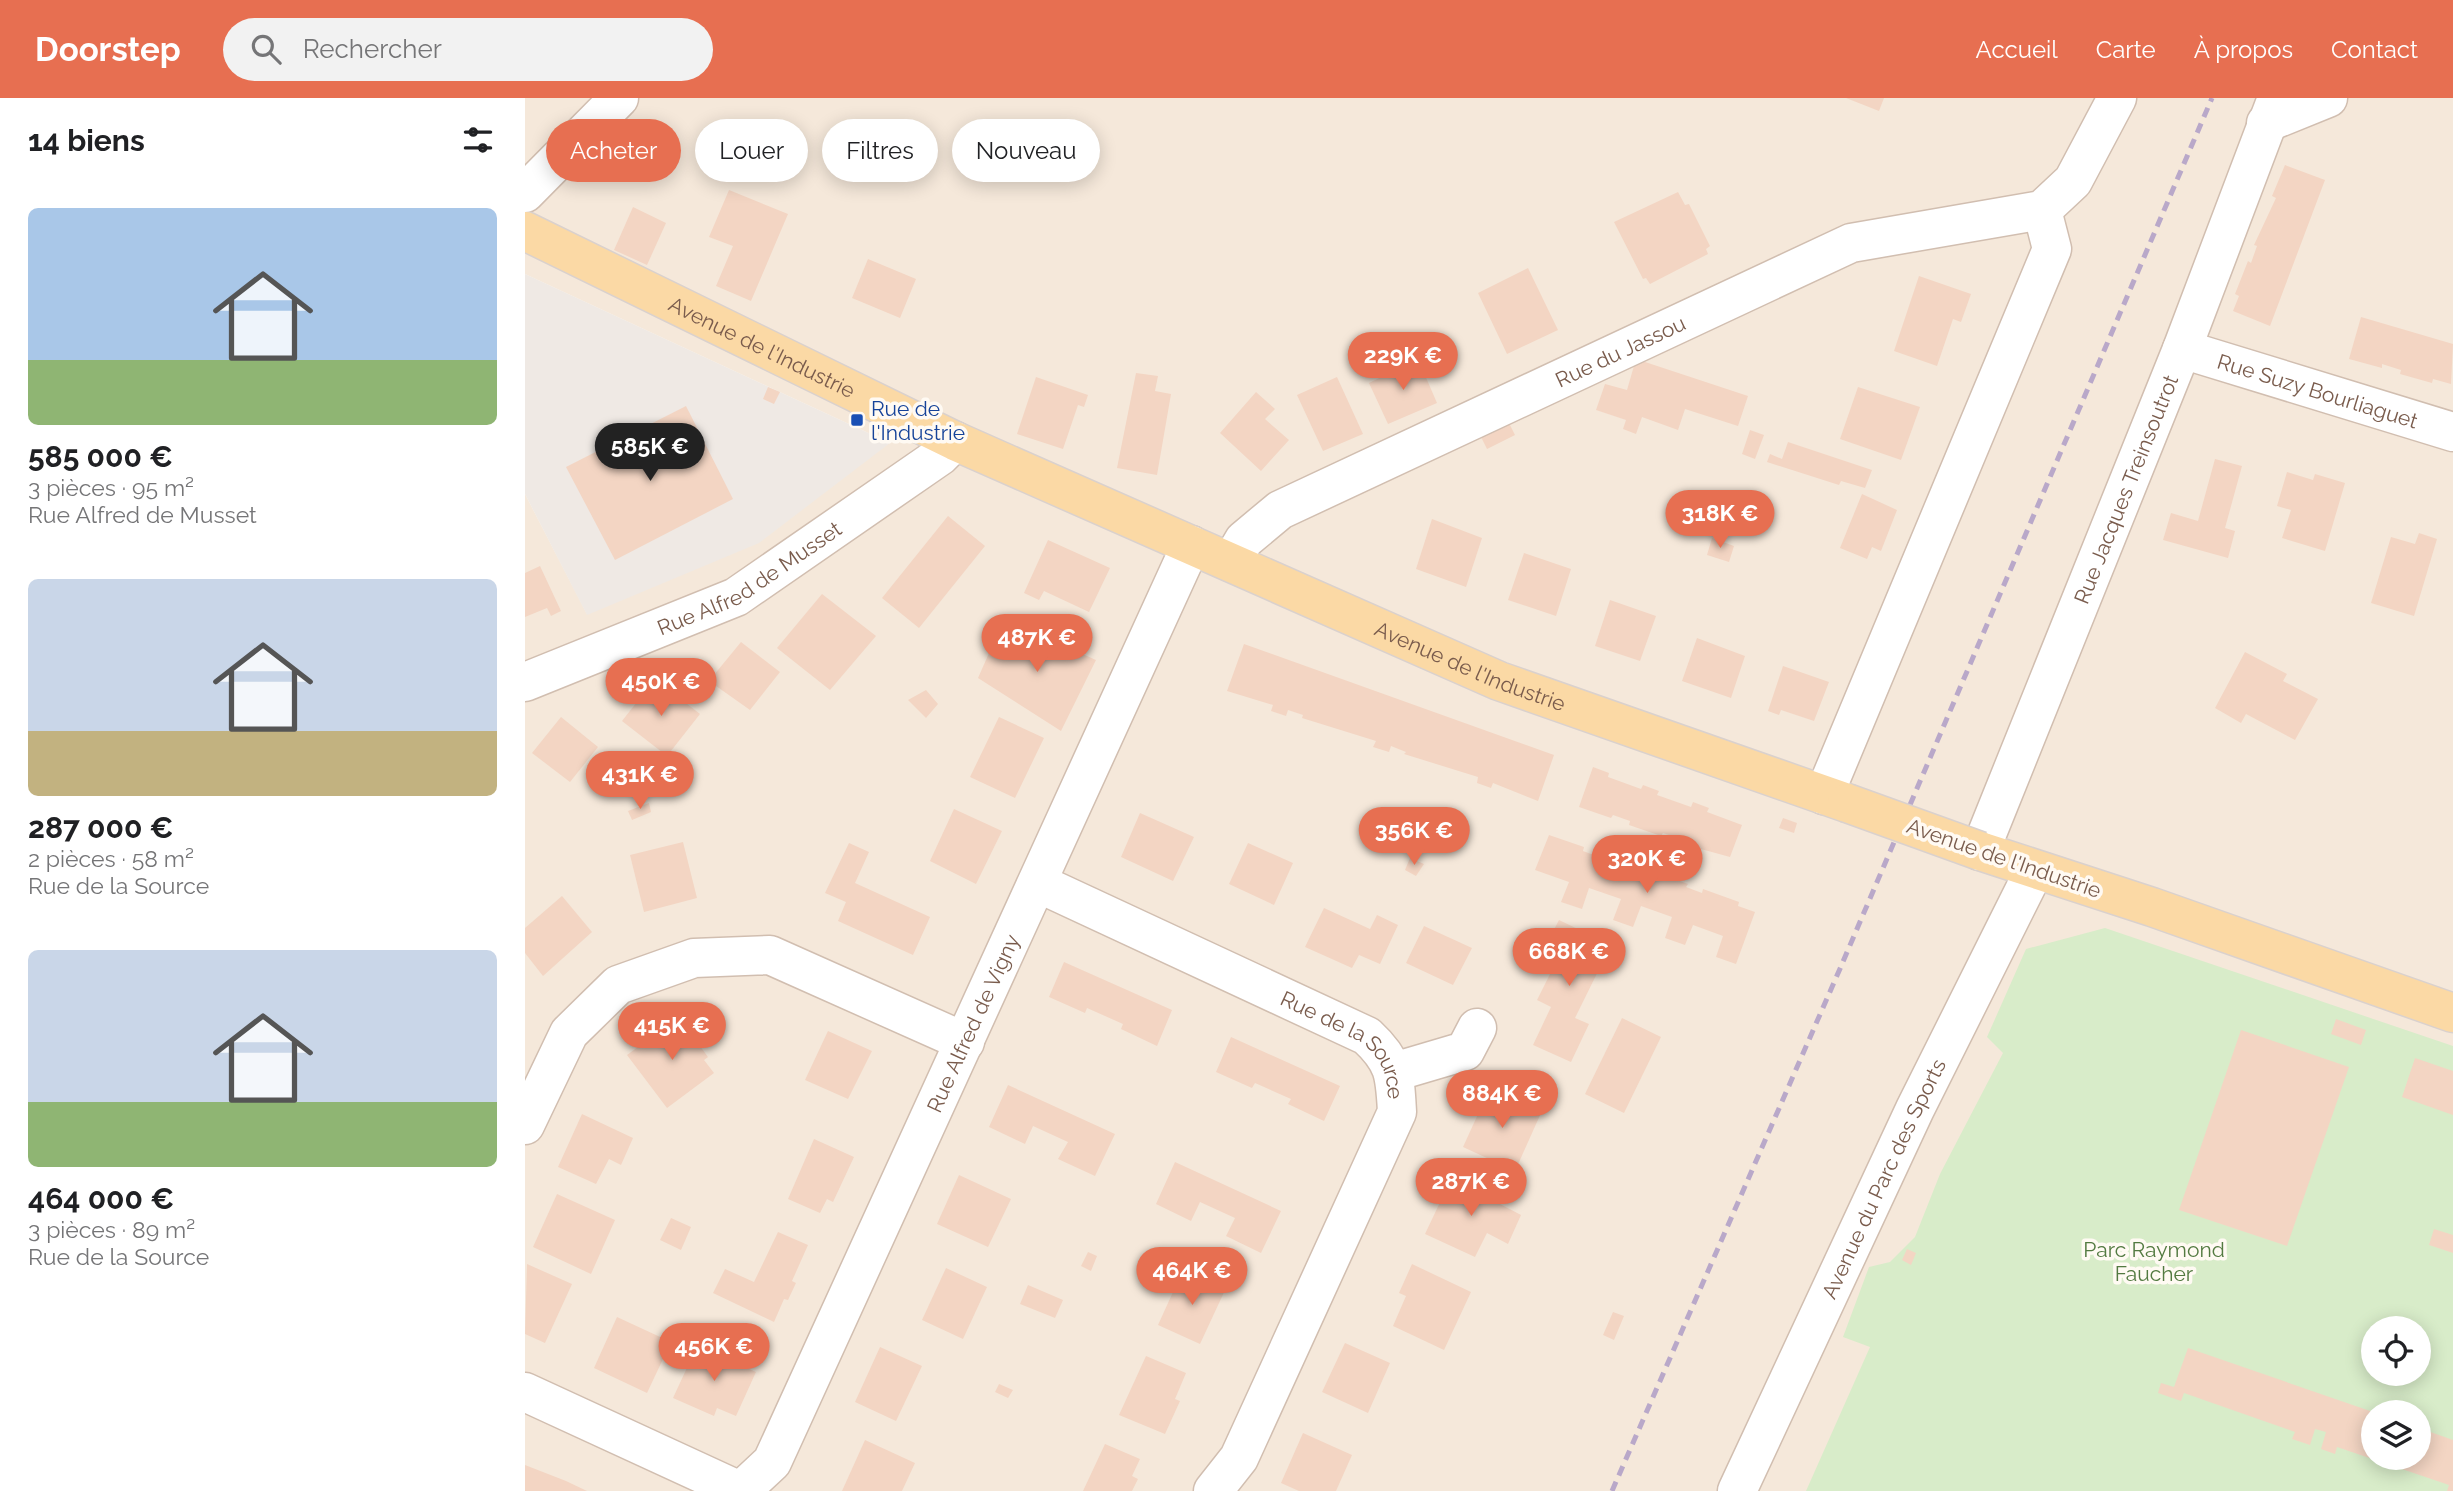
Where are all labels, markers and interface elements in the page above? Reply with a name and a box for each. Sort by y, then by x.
search box [223,18,713,81]
text: Doorstep [35,30,181,69]
icon: search [247,30,285,68]
text: Rechercher [303,34,442,64]
text: Accueil [1976,35,2058,64]
text: Carte [2096,35,2156,64]
text: À propos [2194,35,2293,64]
text: Contact [2331,35,2418,64]
chip: Acheter [546,119,681,182]
chip: Louer [695,119,808,182]
chip: Filtres [822,119,938,182]
chip: Nouveau [952,119,1100,182]
icon: filters [459,121,497,159]
text: 14 biens [28,123,145,158]
icon: home [200,253,326,379]
street label: Avenue de l'Industrie [665,291,859,403]
street label: Rue du Jassou [1551,310,1689,392]
pin: 229K € [1346,332,1460,392]
text: 229K € [1364,341,1442,368]
street label: Rue Suzy Bourliaguet [2215,348,2421,433]
street label: Rue Jacques Treinsoutrot [2068,371,2183,607]
place label: Rue de l'Industrie [871,396,965,445]
marker: Rue de l'Industrie [849,412,865,428]
pin: 585K € [593,424,707,483]
text: 585K € [611,432,689,459]
text: 585 000 € [28,439,173,474]
text: 3 pièces · 95 m² [28,474,194,501]
pin: 318K € [1663,490,1777,550]
text: 318K € [1681,499,1759,526]
text: Rue Alfred de Musset [28,501,257,528]
street label: Rue Alfred de Musset [653,516,846,640]
pin: 487K € [980,614,1094,674]
street label: Avenue de l'Industrie [1371,615,1569,716]
text: 487K € [998,623,1076,650]
icon: home [200,624,326,750]
pin: 450K € [604,658,718,718]
text: 450K € [622,667,700,694]
pin: 431K € [583,752,697,811]
text: 431K € [602,760,678,787]
pin: 356K € [1357,808,1471,867]
text: 287 000 € [28,810,173,845]
street label: Avenue de l'Industrie [1904,813,2104,903]
text: 356K € [1375,816,1453,843]
pin: 320K € [1590,836,1704,895]
text: 320K € [1608,844,1686,871]
text: 2 pièces · 58 m² [28,845,194,872]
text: Rue de la Source [28,872,209,899]
pin: 668K € [1512,928,1626,988]
street label: Rue Alfred de Vigny [921,930,1024,1116]
text: 668K € [1529,937,1609,964]
street label: Rue de la Source [1277,985,1409,1100]
icon: home [200,995,326,1121]
pin: 415K € [615,1002,729,1062]
text: 415K € [634,1011,710,1038]
street label: Avenue du Parc des Sports [1816,1055,1951,1302]
pin: 884K € [1445,1070,1559,1130]
text: 884K € [1462,1079,1542,1106]
pin: 287K € [1414,1158,1528,1218]
text: 287K € [1432,1167,1510,1194]
text: 464 000 € [28,1181,174,1216]
text: 3 pièces · 89 m² [28,1216,195,1243]
park label: Parc Raymond Faucher [2083,1237,2225,1286]
text: Rue de la Source [28,1243,209,1270]
pin: 464K € [1135,1248,1249,1307]
text: 464K € [1152,1256,1232,1283]
map controls [2361,1316,2431,1470]
button: locate [2361,1316,2431,1386]
pin: 456K € [657,1324,771,1383]
text: 456K € [675,1332,753,1359]
button: layers [2361,1400,2431,1470]

